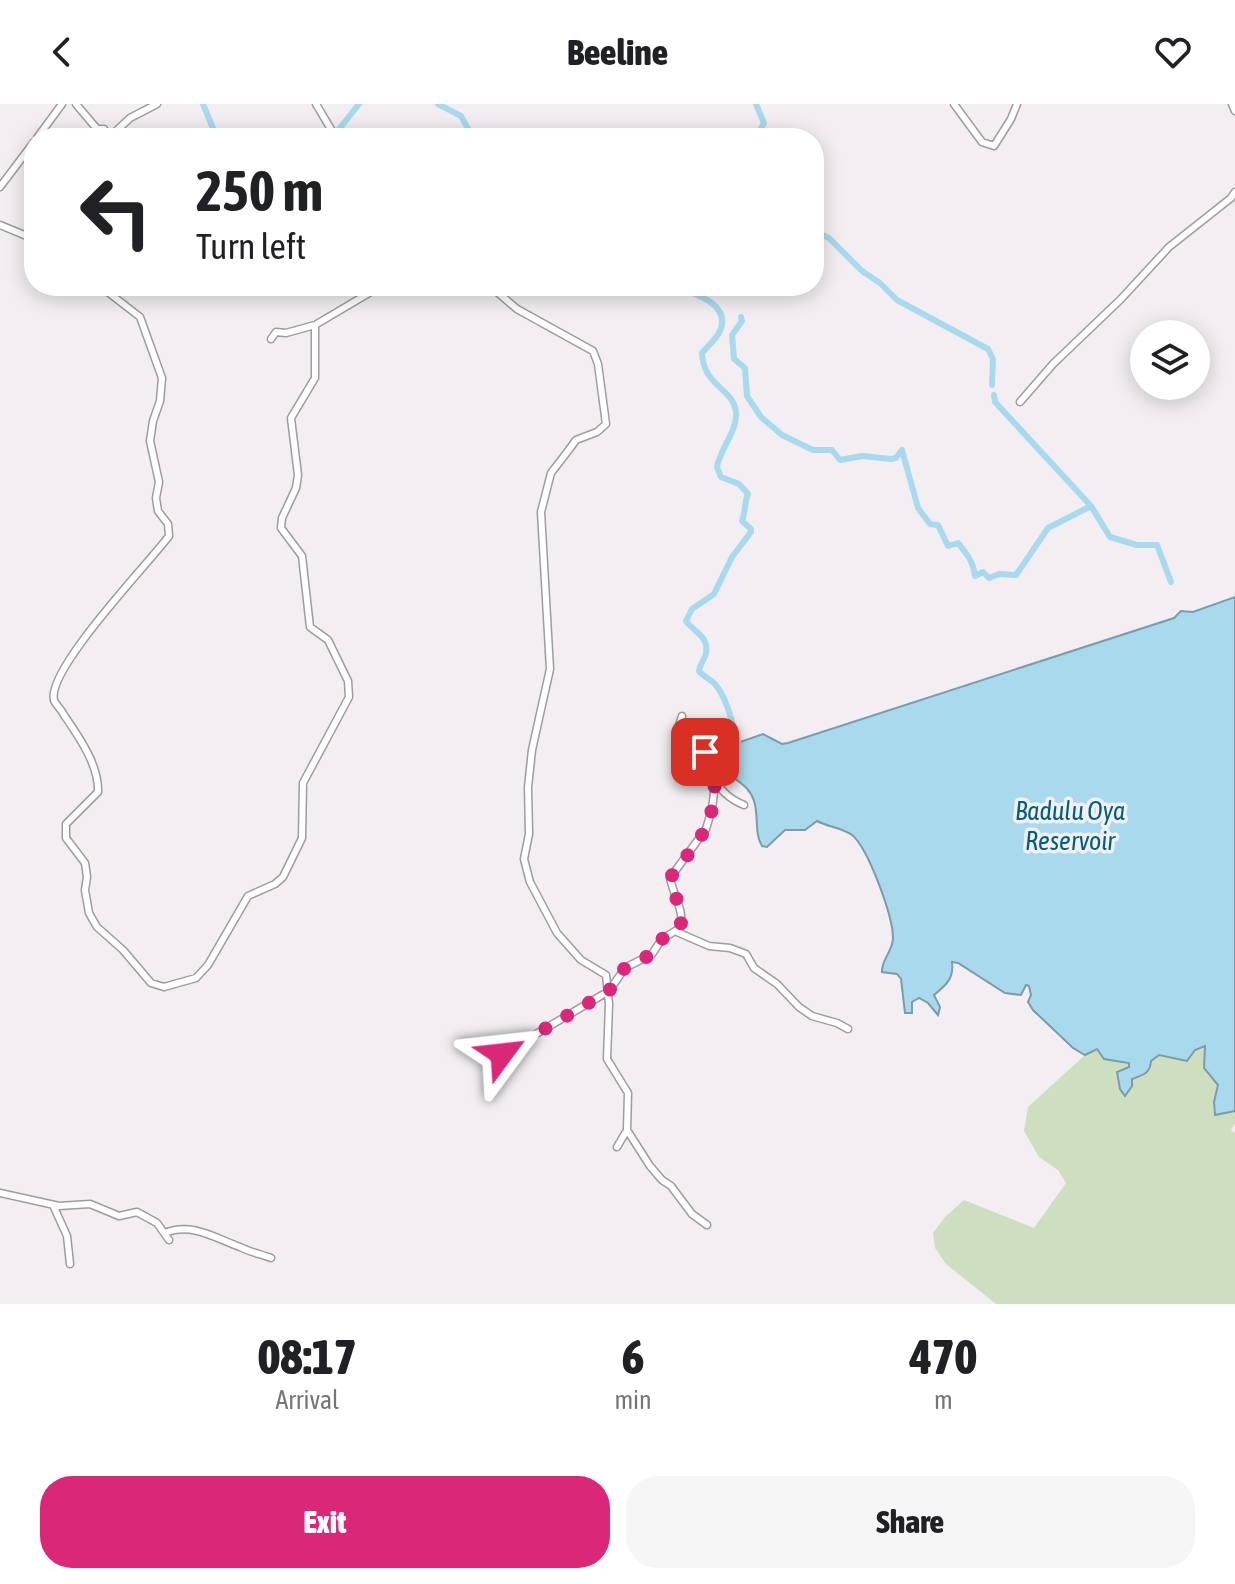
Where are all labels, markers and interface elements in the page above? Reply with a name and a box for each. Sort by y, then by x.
icon: back [40,30,84,74]
icon: heart [1151,30,1195,74]
text: Beeline [567,31,668,73]
text: 250 m [196,159,323,223]
icon: left [64,160,168,264]
text: Turn left [196,225,306,267]
map controls [1130,320,1210,400]
button: layers [1130,320,1210,400]
pin [671,718,739,786]
icon: arrive [683,730,727,774]
water label: Badulu Oya Reservoir [1015,796,1125,856]
position arrow [460,1012,544,1096]
text: 08:17 [258,1329,357,1384]
text: 6 [622,1329,644,1384]
text: 470 [910,1329,977,1384]
text: Arrival [275,1385,339,1415]
text: min [614,1385,652,1415]
text: m [934,1385,953,1415]
button: Exit [40,1476,610,1568]
button: Share [626,1476,1195,1568]

